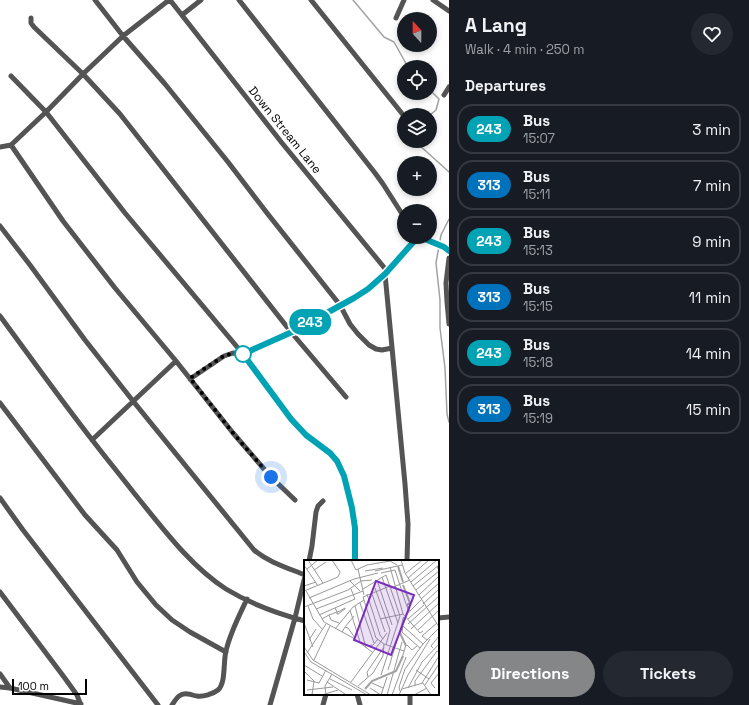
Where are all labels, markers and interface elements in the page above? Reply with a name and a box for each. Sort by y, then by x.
north arrow [397,12,437,52]
map controls [397,12,437,244]
text: A Lang [465,13,527,38]
button: heart [691,13,733,55]
text: Walk · 4 min · 250 m [465,41,584,58]
button: locate [397,60,437,100]
text: Departures [465,76,546,95]
street label: Down Stream Lane [245,83,325,177]
button: layers [397,108,437,148]
text: Bus [523,111,550,130]
text: 243 [476,120,502,138]
text: 3 min [692,120,731,139]
text: 15:07 [523,130,555,147]
button: + [397,156,437,196]
text: Bus [523,167,550,186]
text: 313 [477,176,501,194]
text: 7 min [693,176,731,195]
text: 15:11 [523,186,550,203]
button: − [397,204,437,244]
text: Bus [523,223,550,242]
text: 243 [476,232,502,250]
text: 9 min [692,232,731,251]
text: 15:13 [523,242,553,259]
text: Bus [523,279,550,298]
text: 313 [477,288,501,306]
text: 11 min [689,288,731,307]
text: 15:15 [523,298,553,315]
line badge: 243 [287,309,333,335]
text: 243 [297,313,323,331]
text: Bus [523,335,550,354]
text: 243 [476,344,502,362]
text: 14 min [686,344,731,363]
unlabelled marker [234,345,252,363]
text: 15:18 [523,354,553,371]
text: Bus [523,391,550,410]
text: 313 [477,400,501,418]
text: 15 min [686,400,731,419]
text: 15:19 [523,410,553,427]
your location [261,467,281,487]
inset map [304,560,439,695]
button: Directions [465,651,595,697]
button: Tickets [603,651,733,697]
scale bar [12,677,87,696]
text: 100 m [18,679,49,693]

